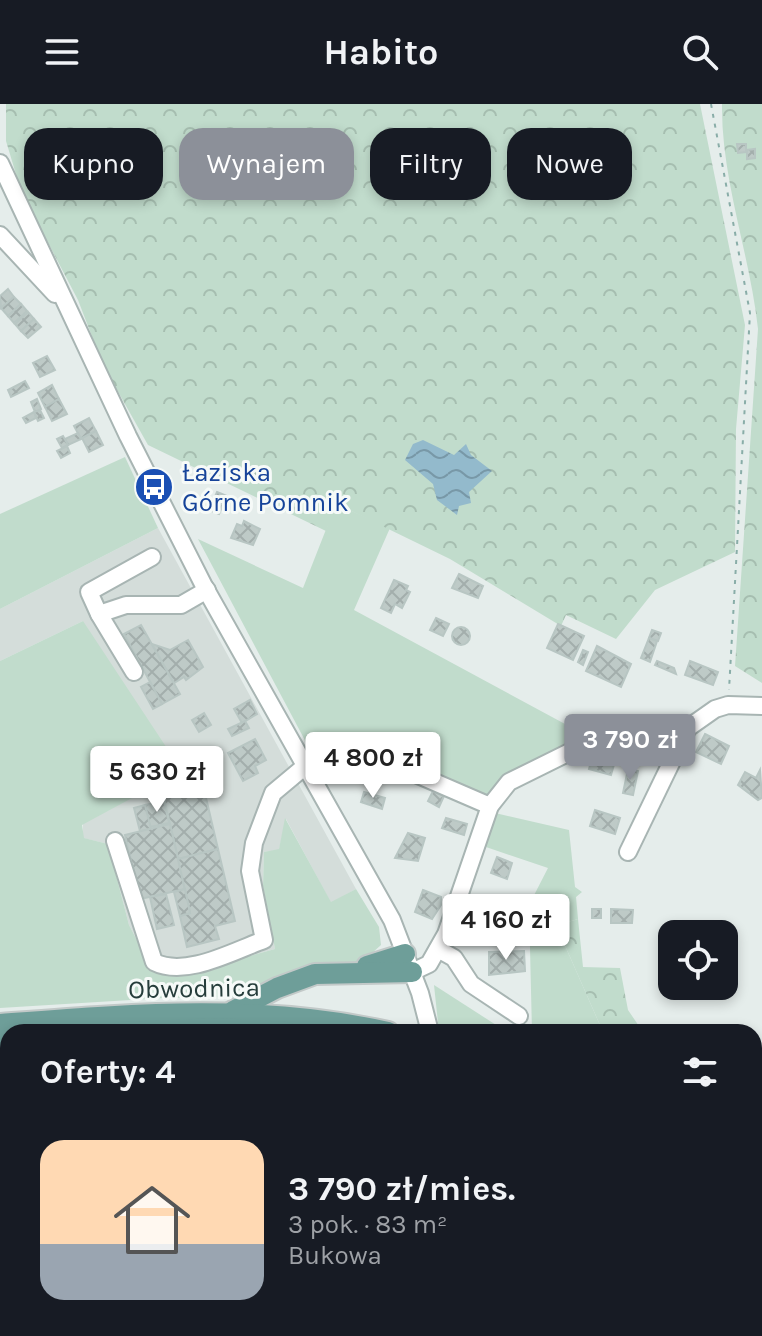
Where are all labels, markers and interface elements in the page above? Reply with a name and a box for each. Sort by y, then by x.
icon: menu [40,30,84,74]
icon: search [678,30,722,74]
text: Habito [324,31,438,73]
chip: Kupno [24,128,163,200]
chip: Wynajem [179,128,354,200]
chip: Filtry [370,128,491,200]
chip: Nowe [507,128,632,200]
place label: Łaziska Górne Pomnik [182,457,349,518]
bus stop icon: Łaziska Górne Pomnik [133,466,175,508]
pin: 3 790 zł [547,714,713,782]
text: 3 790 zł [582,724,678,755]
pin: 4 800 zł [290,732,456,800]
text: 4 800 zł [323,742,423,773]
pin: 5 630 zł [74,746,240,814]
text: 5 630 zł [108,756,206,787]
pin: 4 160 zł [423,894,589,962]
text: 4 160 zł [461,904,551,935]
map controls [658,920,738,1000]
button: locate [658,920,738,1000]
street label: Obwodnica [128,972,260,1005]
icon: filters [678,1050,722,1094]
text: Oferty: 4 [40,1052,176,1092]
text: 3 790 zł/mies. [288,1169,515,1209]
icon: home [104,1172,200,1268]
text: 3 pok. · 83 m² [288,1209,447,1240]
text: Bukowa [288,1240,382,1271]

